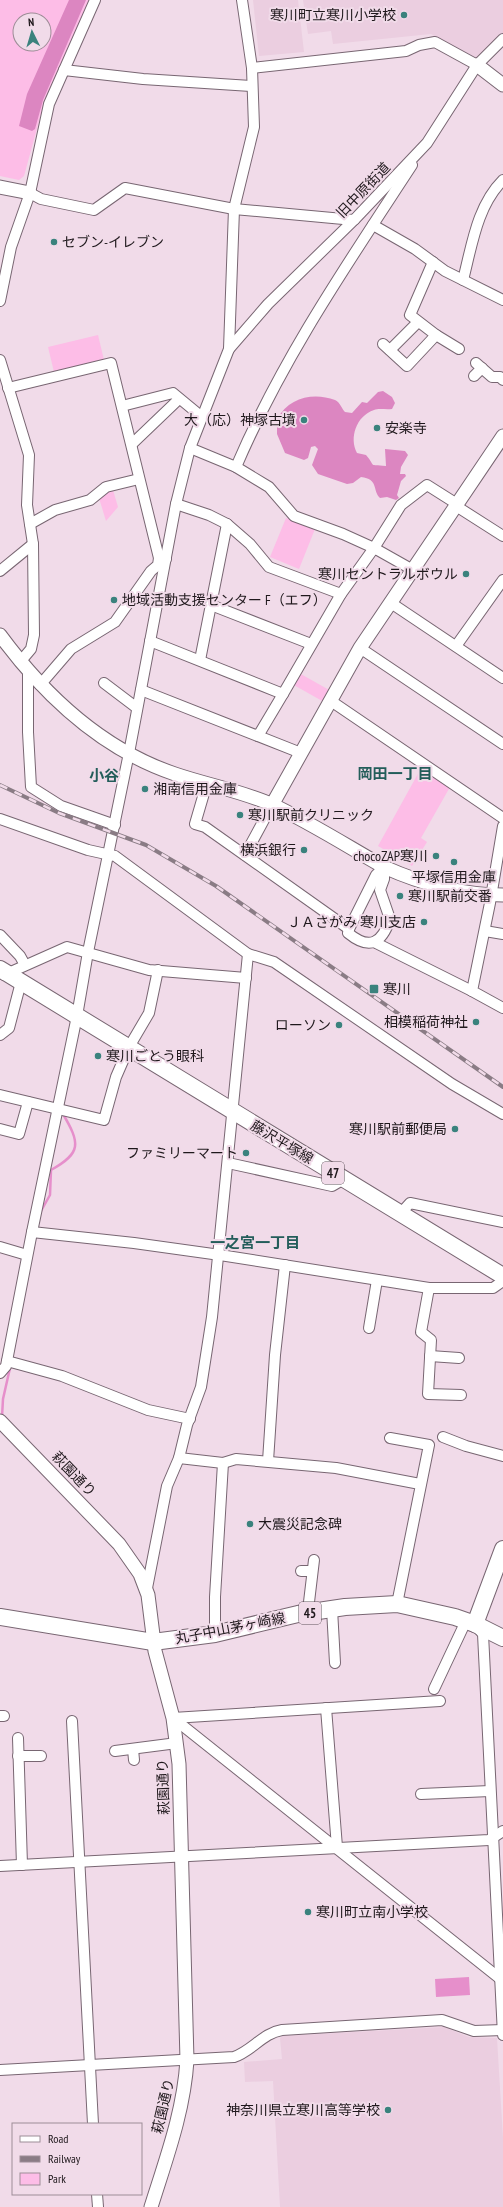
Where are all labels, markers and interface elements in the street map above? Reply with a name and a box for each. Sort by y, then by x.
place label: 寒川町立寒川小学校 [270,6,396,24]
marker: 寒川町立寒川小学校 [399,10,409,20]
north arrow [12,12,52,52]
text: N [28,15,35,29]
street label: 旧中原街道 [332,159,394,221]
place label: セブン-イレブン [62,233,164,251]
marker: セブン-イレブン [49,237,59,247]
place label: 大（応）神塚古墳 [184,411,296,429]
marker: 大（応）神塚古墳 [299,415,309,425]
place label: 安楽寺 [385,419,427,437]
marker: 安楽寺 [372,423,382,433]
place label: 寒川セントラルボウル [318,565,458,583]
marker: 寒川セントラルボウル [461,569,471,579]
place label: 地域活動支援センター F（エフ） [122,591,327,609]
marker: 地域活動支援センター F（エフ） [109,595,119,605]
district label: 岡田一丁目 [357,764,433,783]
district label: 小谷 [89,766,119,785]
place label: 湘南信用金庫 [153,780,237,798]
marker: 湘南信用金庫 [140,784,150,794]
place label: 寒川駅前クリニック [248,806,374,824]
marker: 寒川駅前クリニック [235,810,245,820]
place label: 横浜銀行 [240,841,296,859]
marker: 横浜銀行 [299,845,309,855]
place label: chocoZAP寒川 [353,847,428,865]
marker: chocoZAP寒川 [431,851,441,861]
marker: 平塚信用金庫 [449,857,459,867]
place label: 平塚信用金庫 [412,868,496,886]
place label: 寒川駅前交番 [408,887,492,905]
marker: 寒川駅前交番 [395,891,405,901]
place label: ＪＡさがみ 寒川支店 [287,913,416,931]
marker: ＪＡさがみ 寒川支店 [419,917,429,927]
place label: 寒川 [383,980,411,998]
marker: 寒川 [368,983,380,995]
place label: 相模稲荷神社 [384,1013,468,1031]
place label: ローソン [275,1016,331,1034]
marker: 相模稲荷神社 [471,1017,481,1027]
marker: ローソン [334,1020,344,1030]
place label: 寒川ごとう眼科 [106,1047,204,1065]
marker: 寒川ごとう眼科 [93,1051,103,1061]
street label: 藤沢平塚線 [247,1116,317,1168]
place label: 寒川駅前郵便局 [349,1120,447,1138]
marker: 寒川駅前郵便局 [450,1124,460,1134]
place label: ファミリーマート [126,1144,238,1162]
marker: ファミリーマート [241,1148,251,1158]
road number: 47 [322,1162,344,1184]
district label: 一之宮一丁目 [210,1233,300,1252]
street label: 萩園通り [48,1448,100,1500]
place label: 大震災記念碑 [258,1515,342,1533]
marker: 大震災記念碑 [245,1519,255,1529]
road number: 45 [299,1602,321,1624]
street label: 丸子中山茅ヶ崎線 [173,1608,287,1648]
street label: 萩園通り [153,1759,173,1815]
place label: 寒川町立南小学校 [316,1903,428,1921]
marker: 寒川町立南小学校 [303,1907,313,1917]
street label: 萩園通り [148,2077,178,2135]
place label: 神奈川県立寒川高等学校 [226,2101,380,2119]
marker: 神奈川県立寒川高等学校 [383,2105,393,2115]
legend [12,2123,142,2195]
text: Road [48,2131,68,2146]
text: Railway [48,2151,81,2166]
text: Park [48,2171,66,2186]

